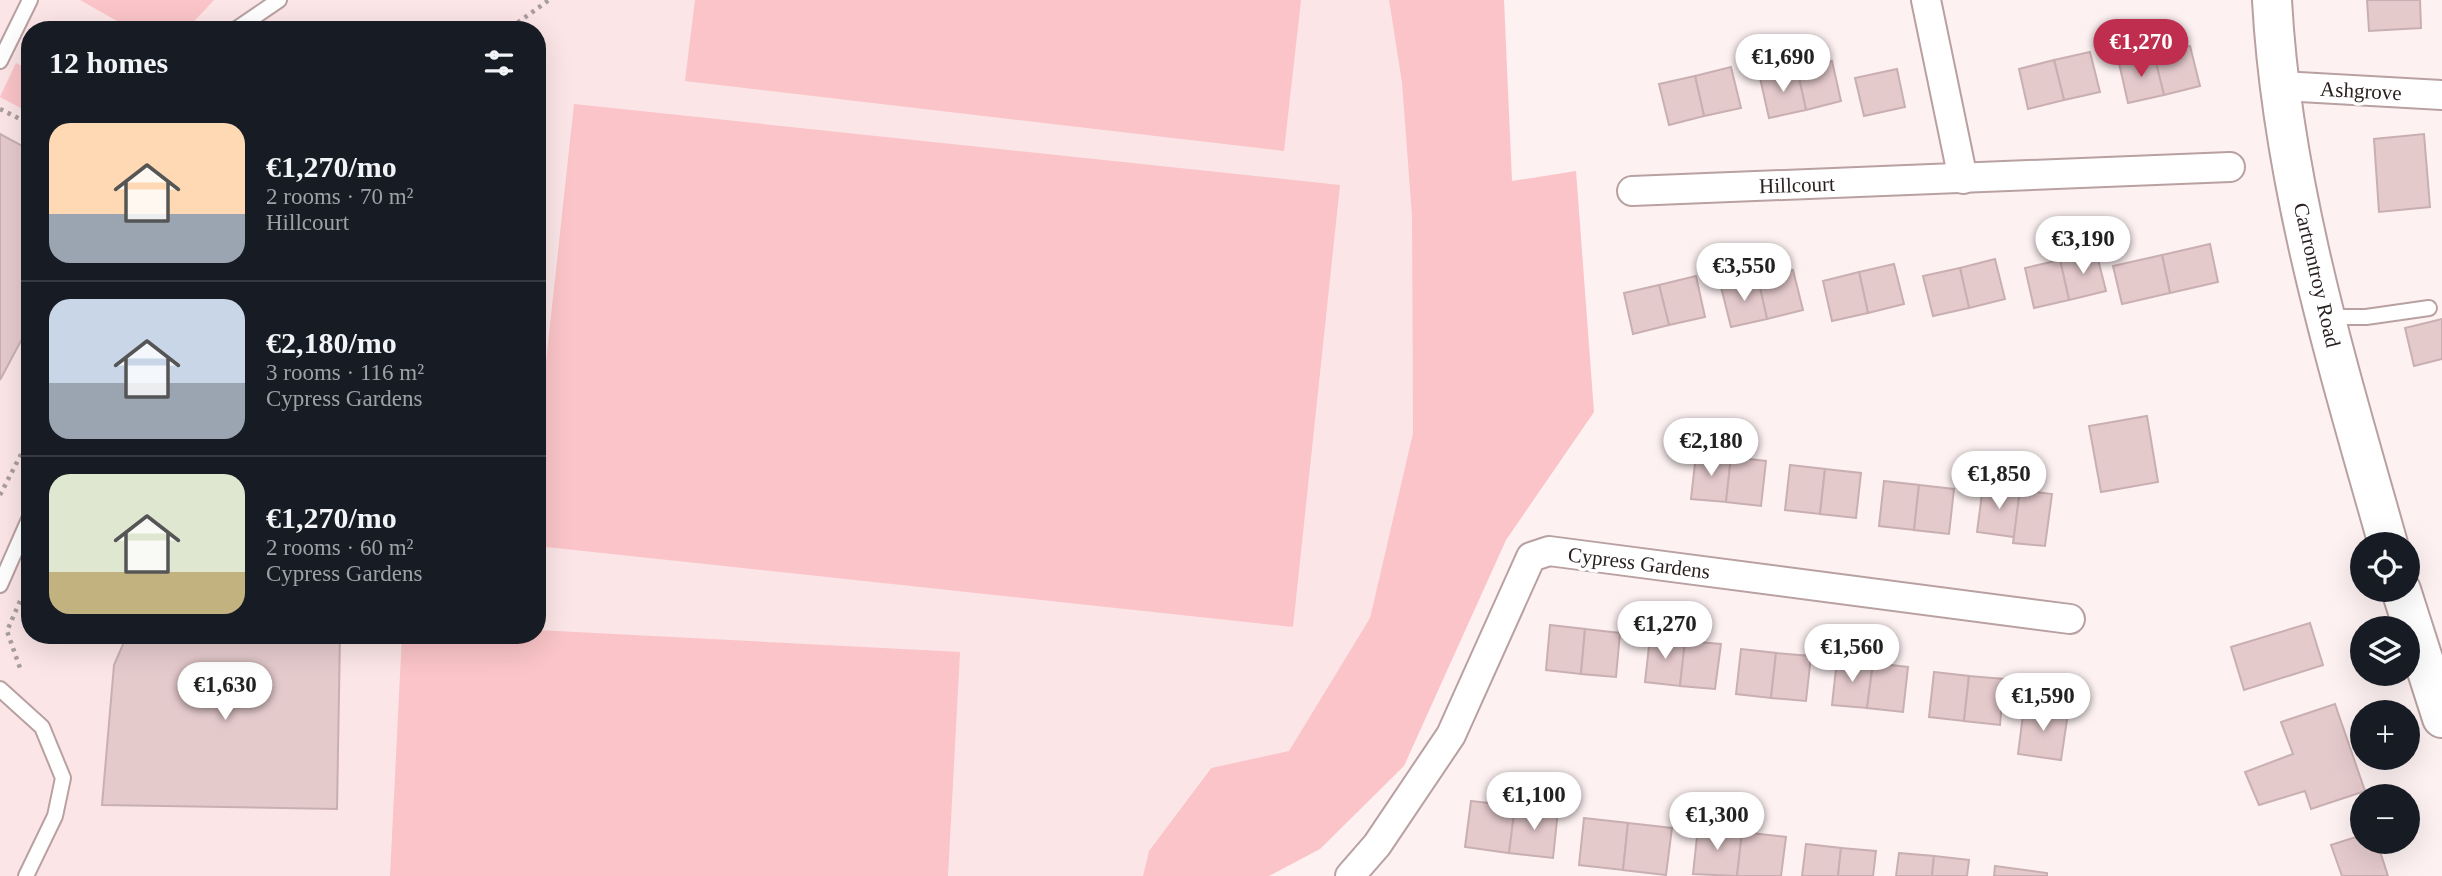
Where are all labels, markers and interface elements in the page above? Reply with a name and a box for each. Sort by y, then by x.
pin: €1,270 [2084,20,2198,79]
text: €1,270 [2109,29,2173,54]
pin: €1,690 [1726,34,1840,94]
icon: filters [480,44,518,82]
text: €1,690 [1751,44,1815,69]
text: 12 homes [49,46,168,79]
street label: Ashgrove [2320,77,2402,105]
text: €1,270/mo [266,150,397,183]
icon: home [105,151,189,235]
street label: Hillcourt [1759,172,1835,198]
text: 2 rooms · 70 m² [266,184,413,209]
street label: Cartrontroy Road [2289,200,2345,350]
text: Hillcourt [266,210,349,235]
pin: €3,190 [2026,216,2140,276]
text: €3,190 [2051,226,2115,251]
pin: €3,550 [1687,244,1801,303]
text: €3,550 [1712,253,1776,278]
text: €2,180/mo [266,326,397,359]
icon: home [105,327,189,411]
text: 3 rooms · 116 m² [266,360,424,385]
text: Cypress Gardens [266,386,423,411]
pin: €2,180 [1654,419,1768,478]
text: €2,180 [1679,428,1743,453]
pin: €1,850 [1942,452,2056,511]
text: €1,850 [1967,461,2031,486]
text: €1,270/mo [266,501,397,534]
icon: home [105,502,189,586]
map controls [2350,532,2420,854]
button: locate [2350,532,2420,602]
text: 2 rooms · 60 m² [266,535,413,560]
street label: Cypress Gardens [1567,542,1711,584]
text: Cypress Gardens [266,561,423,586]
pin: €1,270 [1608,602,1722,661]
text: €1,270 [1633,611,1697,636]
button: layers [2350,616,2420,686]
pin: €1,560 [1795,624,1909,684]
text: €1,560 [1820,634,1884,659]
pin: €1,630 [168,662,282,722]
text: €1,630 [193,672,257,697]
pin: €1,590 [1986,674,2100,733]
text: €1,590 [2011,683,2075,708]
button: + [2350,700,2420,770]
pin: €1,100 [1477,772,1591,832]
text: €1,100 [1502,782,1566,807]
button: − [2350,784,2420,854]
pin: €1,300 [1660,792,1774,852]
text: €1,300 [1685,802,1749,827]

